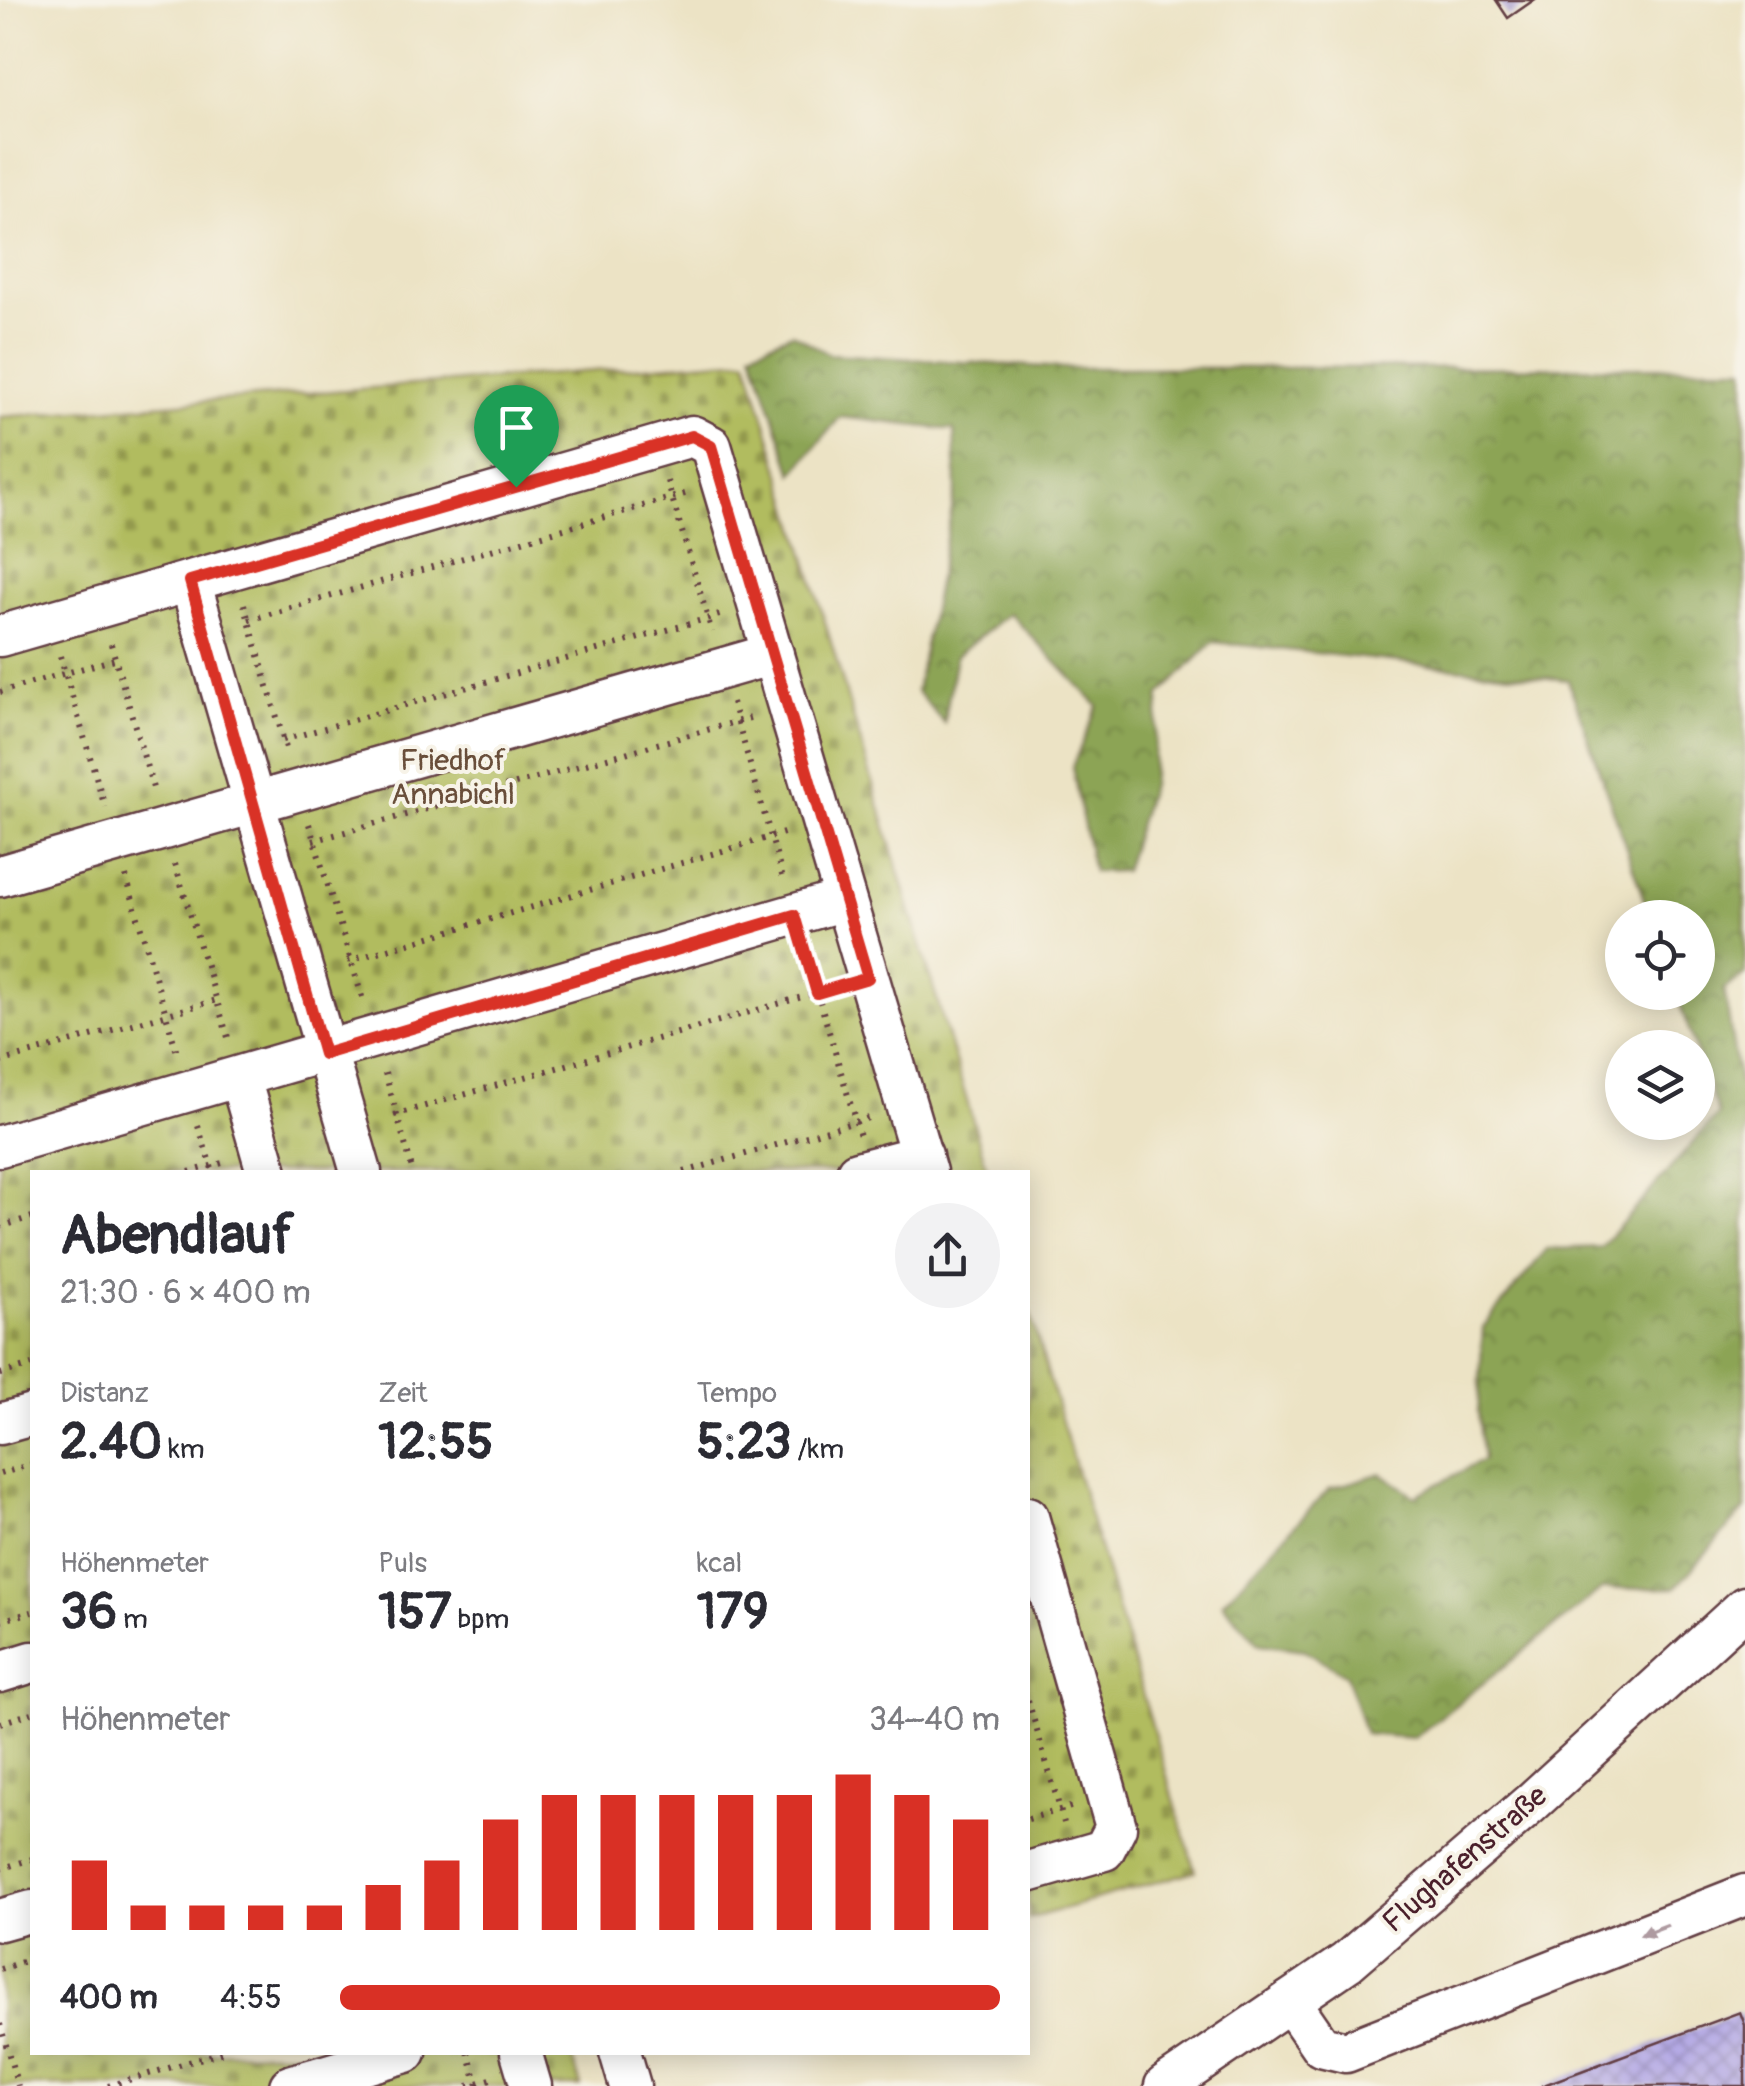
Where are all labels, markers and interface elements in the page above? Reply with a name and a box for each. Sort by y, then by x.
pin [474,385,559,488]
icon: arrive [489,400,544,455]
park label: Friedhof Annabichl [391,742,515,813]
map controls [1605,900,1715,1140]
button: locate [1605,900,1715,1010]
button: layers [1605,1030,1715,1140]
text: Abendlauf [60,1201,294,1270]
button: share [895,1203,1000,1308]
text: 21:30 · 6 × 400 m [60,1273,311,1313]
text: Distanz [60,1376,149,1411]
text: Zeit [378,1376,428,1411]
text: Tempo [697,1376,777,1411]
text: 2.40 [60,1411,162,1474]
text: 12:55 [378,1411,493,1474]
text: 5:23 [697,1411,791,1474]
text: km [162,1432,205,1467]
text: /km [791,1432,844,1467]
text: Höhenmeter [60,1546,209,1581]
text: Puls [378,1546,427,1581]
text: kcal [697,1546,742,1581]
text: 36 [60,1581,117,1644]
text: 157 [378,1581,451,1644]
text: 179 [697,1581,768,1644]
text: m [117,1602,148,1637]
text: bpm [451,1602,509,1637]
text: Höhenmeter [60,1700,230,1740]
text: 34–40 m [869,1700,1000,1740]
street label: Flughafenstraße [1375,1777,1555,1941]
one-way arrow [1639,1923,1669,1939]
text: 400 m [60,1978,158,2018]
text: 4:55 [220,1978,282,2018]

